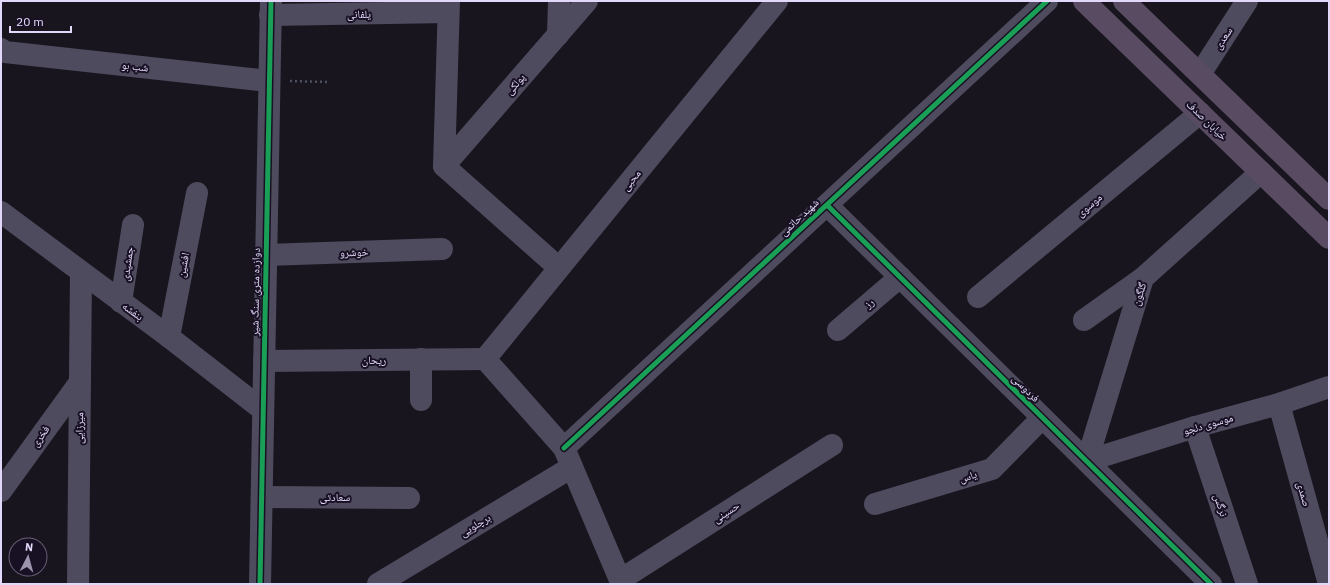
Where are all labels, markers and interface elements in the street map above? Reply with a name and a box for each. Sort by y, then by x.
street label: یلفانی [347,7,372,21]
scale bar [10,8,71,34]
text: 20 m [16,14,44,29]
street label: سعدی [1211,24,1235,52]
street label: شب بو [121,58,149,74]
street label: پولکی [502,70,528,98]
street label: خیابان صدف [1184,97,1230,143]
street label: محبی [618,167,644,193]
street label: موسوی [1073,190,1105,220]
street label: شهید حاتمی [776,195,822,239]
street label: خوشرو [339,244,369,260]
street label: جمشیدی [118,246,136,282]
street label: دوازده متری سنگ شیر [247,247,263,337]
street label: افشین [174,251,192,279]
street label: گلگون [1129,280,1149,308]
street label: رز [860,295,877,312]
street label: بنفشه [120,299,146,323]
street label: ریحان [362,353,386,367]
street label: فردوسی [1009,371,1043,405]
street label: موسوی دلجو [1181,410,1235,438]
street label: میرزایی [72,412,86,444]
street label: فخری [28,422,53,450]
street label: یاس [957,467,979,485]
street label: صمدی [1294,480,1314,508]
street label: سعادتی [320,490,350,504]
street label: نرگس [1211,492,1231,518]
street label: حسینی [710,498,742,526]
street label: برچلویی [457,510,493,540]
north arrow [8,537,48,577]
text: N [24,540,34,554]

